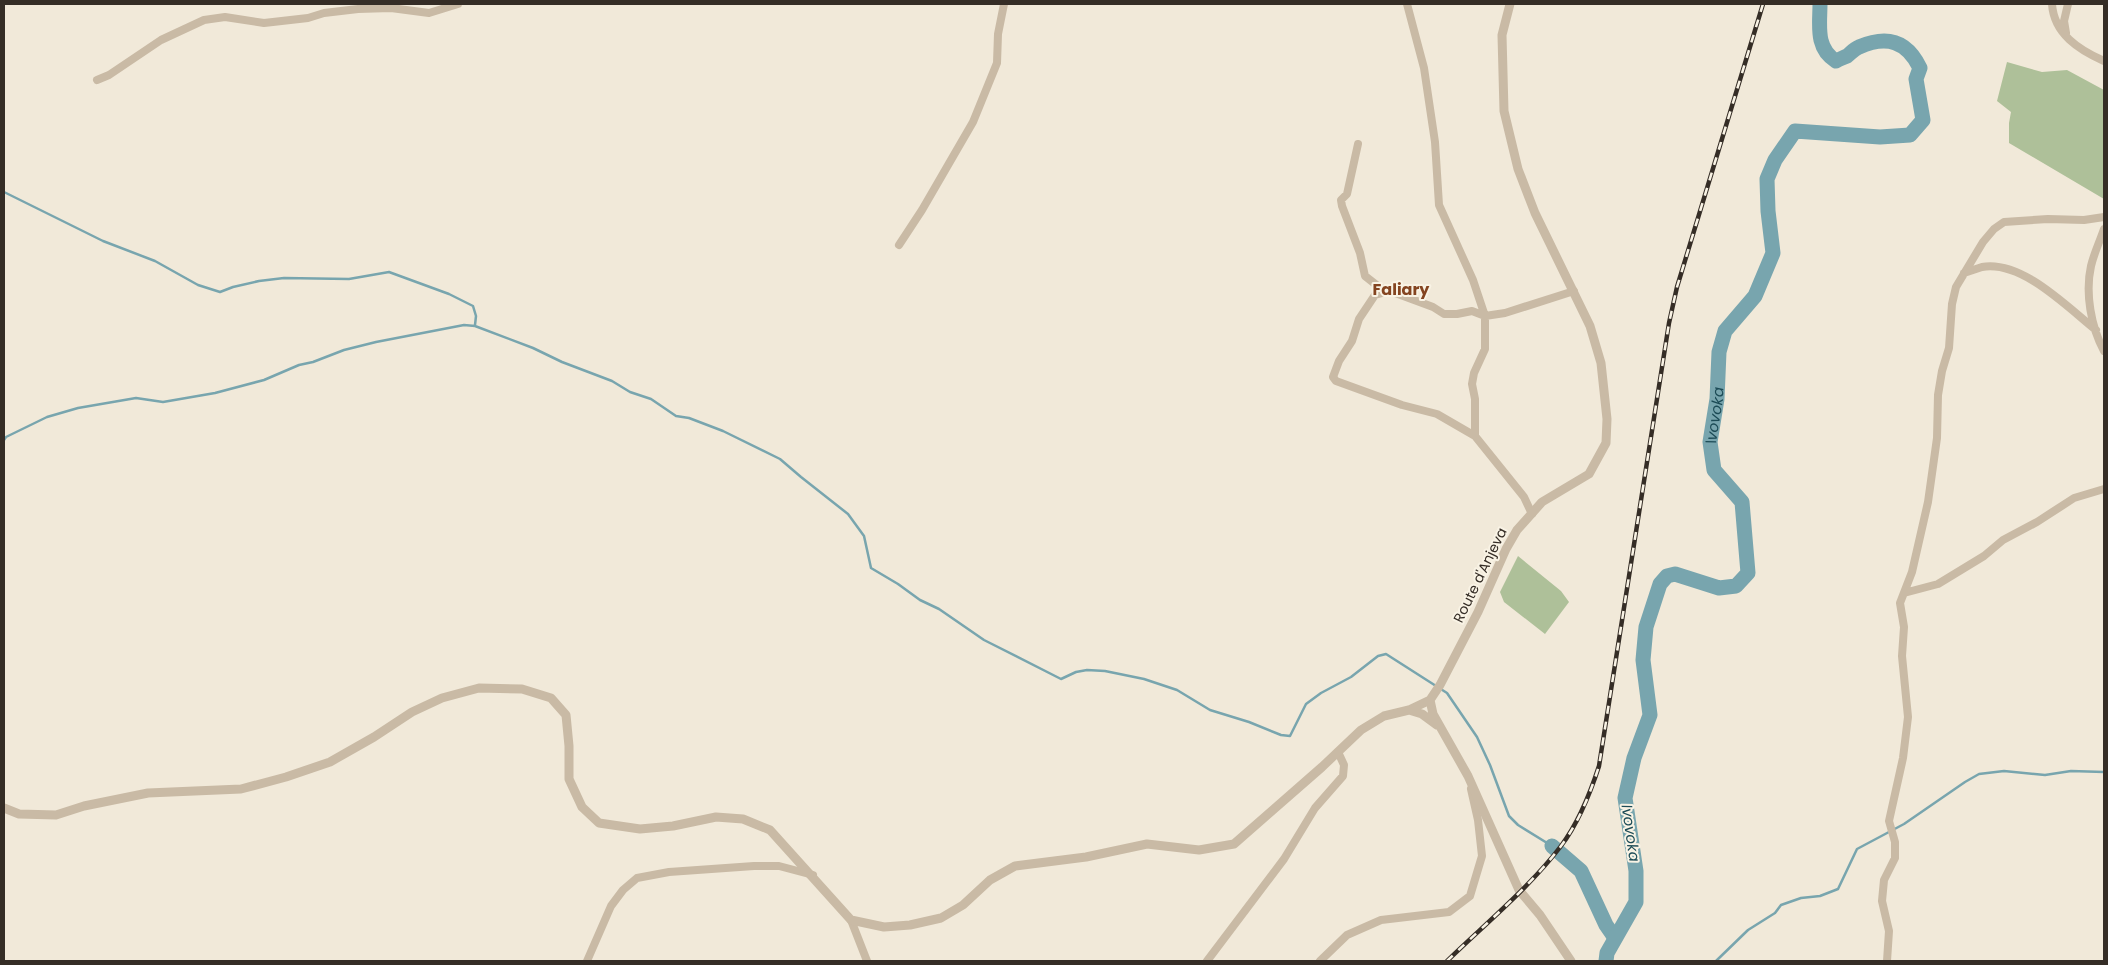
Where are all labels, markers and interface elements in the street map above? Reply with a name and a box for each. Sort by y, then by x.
district label: Faliary [1373,278,1430,301]
water label: Ivovoka [1699,386,1728,445]
street label: Route d'Anjeva [1448,524,1512,626]
water label: Ivovoka [1617,803,1645,863]

